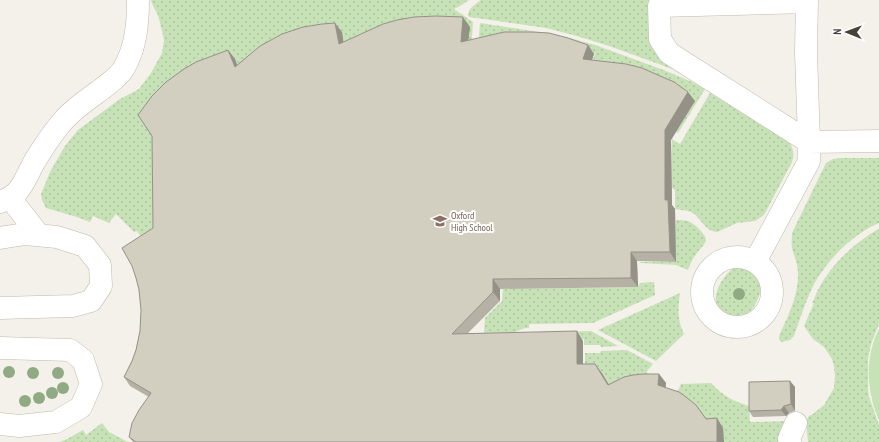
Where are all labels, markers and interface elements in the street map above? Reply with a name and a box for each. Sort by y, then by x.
north arrow [827,12,867,52]
text: N [830,29,844,35]
place label: Oxford High School [451,209,493,234]
school or university icon: Oxford High School [432,213,448,229]

